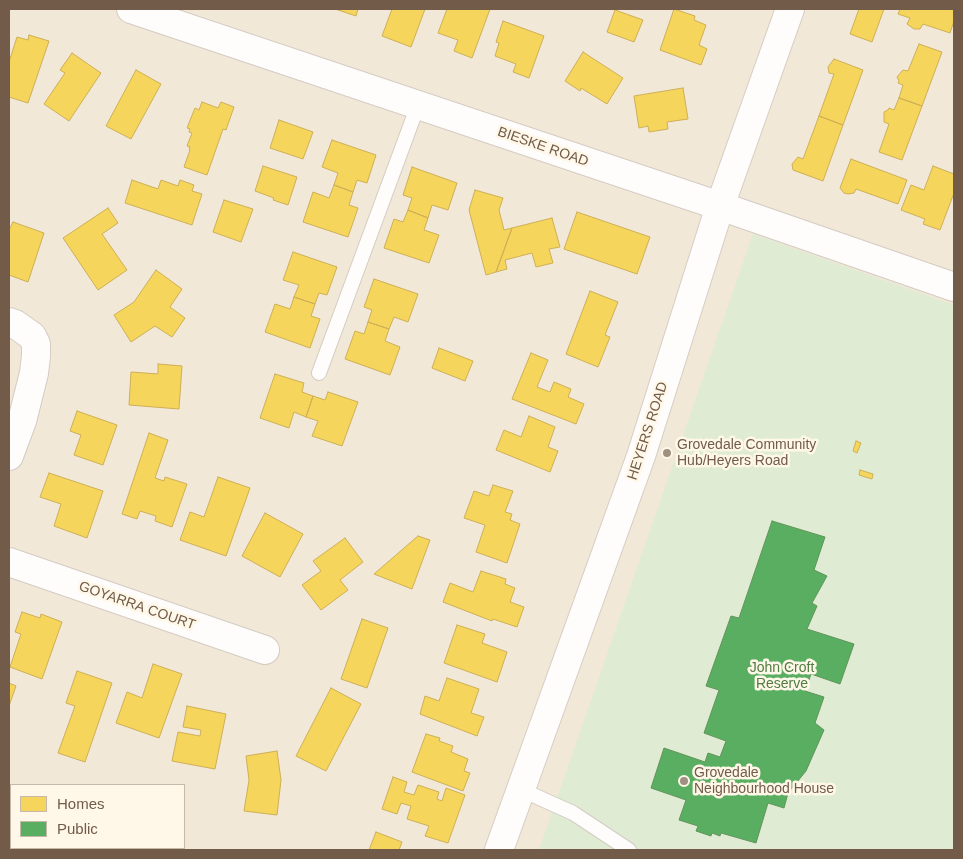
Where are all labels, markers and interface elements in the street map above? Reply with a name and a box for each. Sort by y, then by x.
street label: BIESKE ROAD [495,124,591,170]
street label: HEYERS ROAD [624,380,672,482]
place label: Grovedale Community Hub/Heyers Road [677,437,816,470]
marker: Grovedale Community Hub/Heyers Road [661,447,673,459]
street label: GOYARRA COURT [76,578,198,634]
park label: John Croft Reserve [750,660,814,692]
place label: Grovedale Neighbourhood House [694,765,834,798]
marker: Grovedale Neighbourhood House [678,775,690,787]
legend [10,784,185,849]
text: Homes [57,795,105,812]
text: Public [57,820,98,837]

